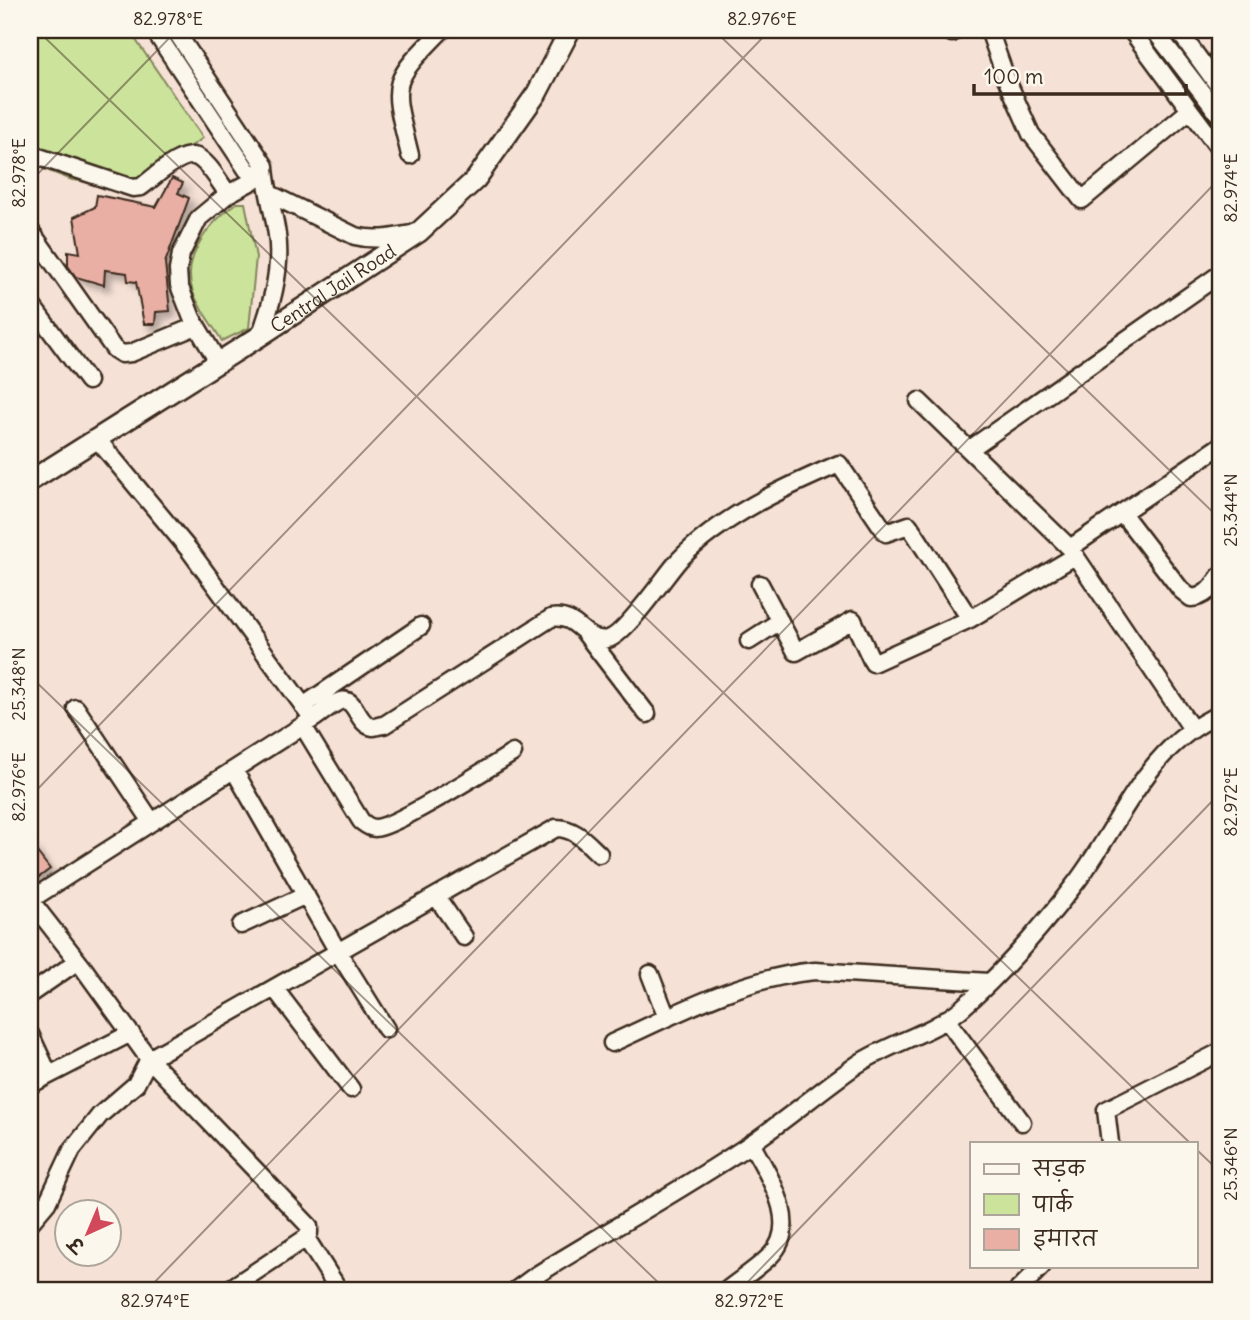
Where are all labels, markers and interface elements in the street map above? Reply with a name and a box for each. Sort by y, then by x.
text: 82.978°E [133,7,203,30]
text: 82.976°E [727,7,797,30]
scale bar [974,52,1185,96]
text: 100 m [984,63,1043,90]
text: 82.978°E [7,138,30,208]
text: 82.974°E [1219,153,1242,223]
street label: Central Jail Road [266,239,400,338]
text: 25.344°N [1219,473,1242,547]
text: 25.348°N [7,647,30,721]
text: 82.976°E [7,752,30,822]
text: 82.972°E [1219,767,1242,837]
text: 25.346°N [1219,1127,1242,1201]
legend [970,1142,1198,1268]
text: सड़क [1032,1155,1086,1182]
text: पार्क [1032,1188,1074,1218]
north arrow [52,1198,122,1268]
text: इमारत [1033,1225,1099,1252]
text: उ [62,1231,91,1260]
text: 82.974°E [120,1289,190,1312]
text: 82.972°E [714,1289,784,1312]

